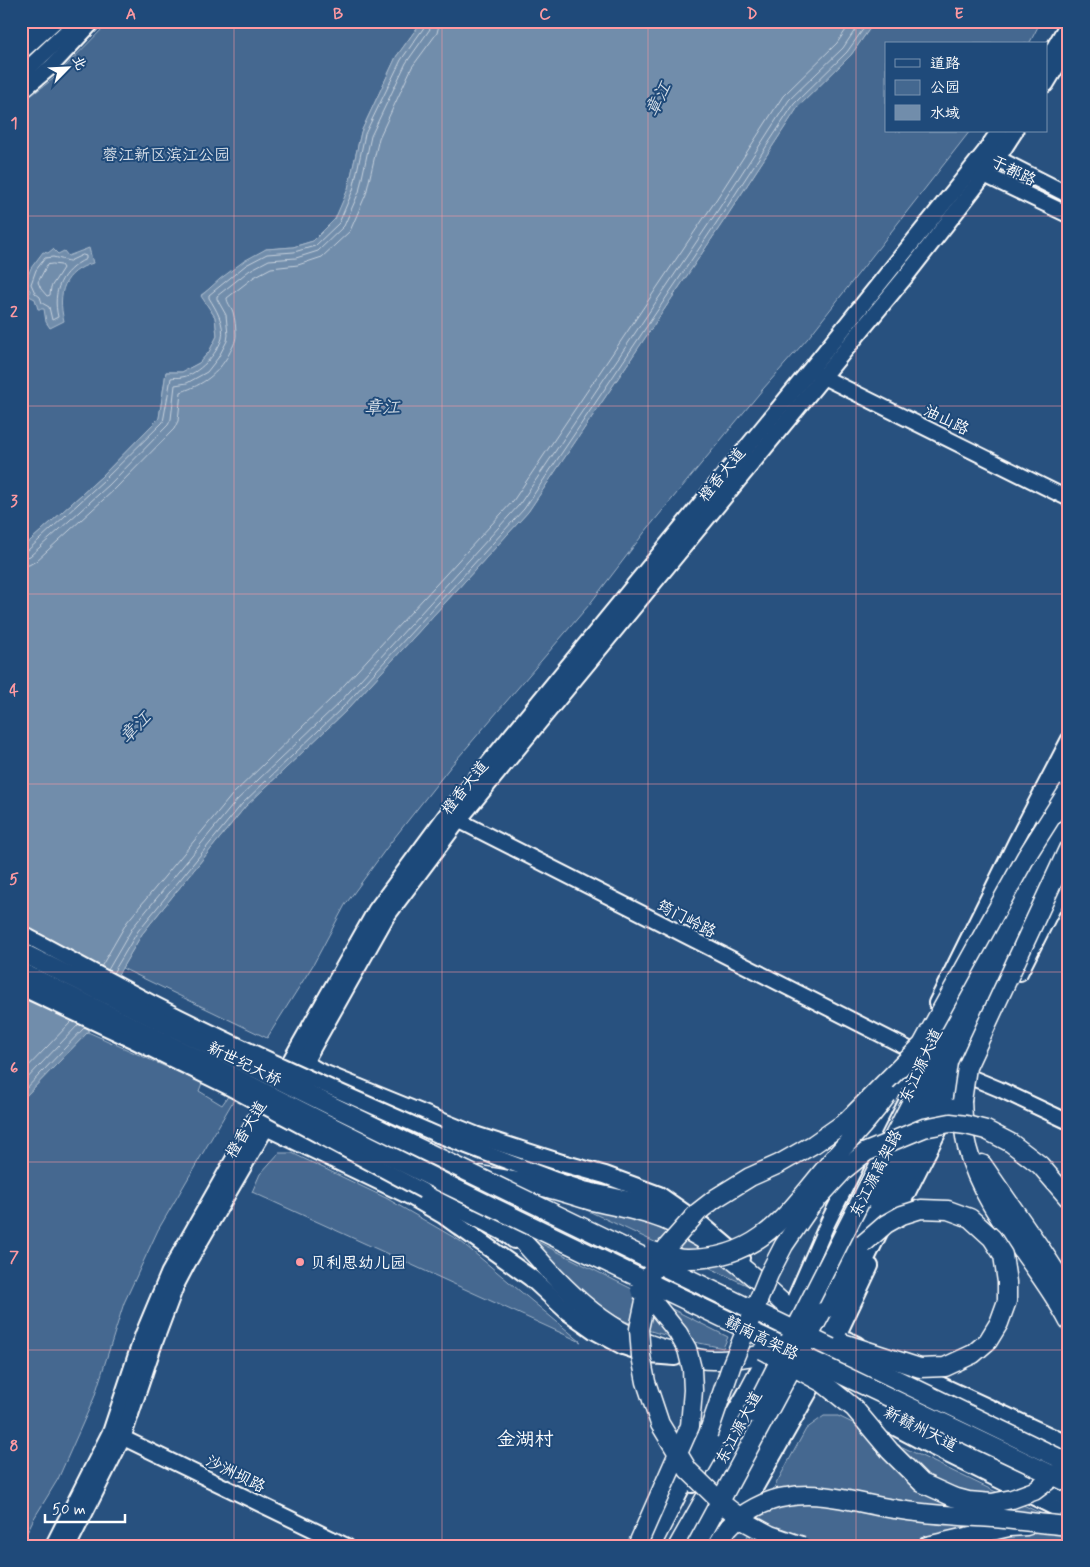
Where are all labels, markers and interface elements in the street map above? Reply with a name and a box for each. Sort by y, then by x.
text: A [126,4,136,25]
text: B [333,4,343,25]
text: C [539,4,551,25]
text: D [746,4,758,25]
text: E [954,4,964,25]
north arrow [42,42,92,92]
legend [885,42,1048,132]
text: 北 [68,53,90,73]
text: 道路 [930,54,960,74]
water label: 章江 [640,77,678,121]
text: 公园 [930,78,960,98]
text: 水域 [930,104,960,124]
text: 1 [10,113,18,134]
park label: 蓉江新区滨江公园 [102,145,230,166]
street label: 于都路 [987,151,1040,191]
text: 2 [10,302,18,323]
water label: 章江 [364,396,401,420]
street label: 油山路 [920,400,973,440]
street label: 橙香大道 [694,443,750,506]
text: 3 [10,491,18,512]
text: 4 [9,680,19,701]
water label: 章江 [114,706,158,749]
street label: 橙香大道 [437,756,493,819]
text: 5 [9,869,19,890]
street label: 筠门岭路 [653,895,720,943]
street label: 东江源大道 [895,1025,948,1106]
street label: 新世纪大桥 [204,1037,285,1091]
text: 6 [10,1058,18,1079]
street label: 橙香大道 [221,1097,272,1163]
street label: 东江源高架路 [845,1126,907,1221]
text: 7 [9,1247,19,1268]
place label: 贝利思幼儿园 [310,1253,406,1274]
marker: 贝利思幼儿园 [294,1256,306,1268]
street label: 赣南高架路 [721,1311,802,1365]
street label: 东江源大道 [711,1387,767,1468]
street label: 新赣州大道 [880,1402,961,1457]
district label: 金湖村 [496,1427,554,1452]
text: 8 [9,1436,19,1457]
street label: 沙洲坝路 [202,1451,269,1498]
scale bar [45,1492,125,1524]
text: 50 m [52,1500,86,1520]

